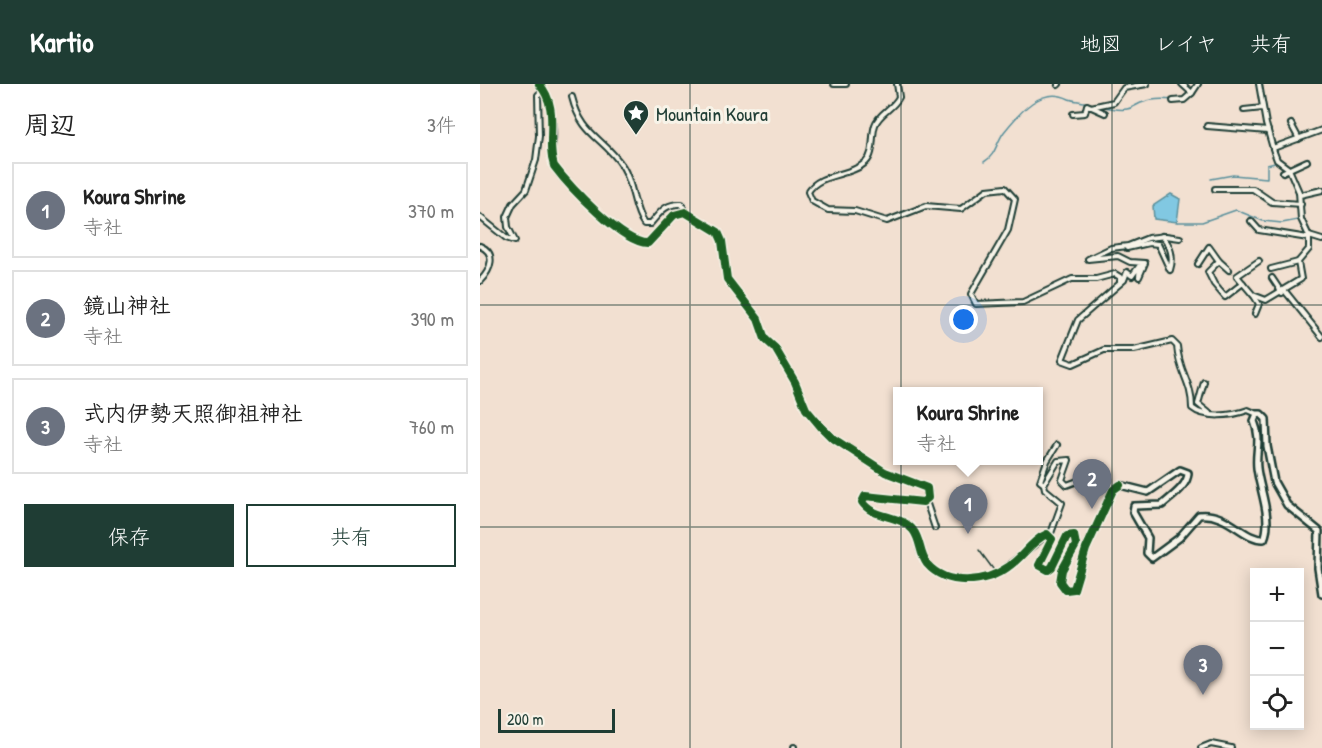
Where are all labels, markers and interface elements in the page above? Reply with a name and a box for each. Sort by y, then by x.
text: Kartio [30,23,94,61]
text: 地図 [1080,29,1122,58]
text: レイヤ [1155,29,1217,58]
text: 共有 [1250,29,1292,58]
place icon: Mountain Koura [621,98,651,136]
place label: Mountain Koura [656,100,768,127]
text: 周辺 [24,107,76,142]
text: 3件 [427,111,456,138]
text: Koura Shrine [83,181,186,211]
text: 1 [42,197,49,224]
text: 370 m [408,197,454,224]
text: 寺社 [83,213,123,240]
text: 鏡山神社 [83,290,171,320]
text: 2 [41,305,50,332]
text: 390 m [411,305,454,332]
your location [949,305,978,334]
text: 寺社 [83,322,123,349]
popup [893,387,1043,465]
text: Koura Shrine [917,397,1019,427]
text: 式内伊勢天照御祖神社 [83,398,303,428]
text: 3 [41,413,50,440]
text: 760 m [409,413,454,440]
text: 寺社 [917,429,957,456]
text: 寺社 [83,430,123,457]
pin: 2 [1072,460,1112,509]
pin: 1 [948,484,988,534]
button: 保存 [24,504,234,567]
button: 共有 [246,504,456,567]
map controls [1250,568,1304,730]
button: + [1250,568,1304,622]
button: − [1250,622,1304,676]
pin: 3 [1184,646,1222,695]
button: locate [1250,676,1304,730]
scale bar [498,706,615,734]
text: 200 m [507,708,543,730]

